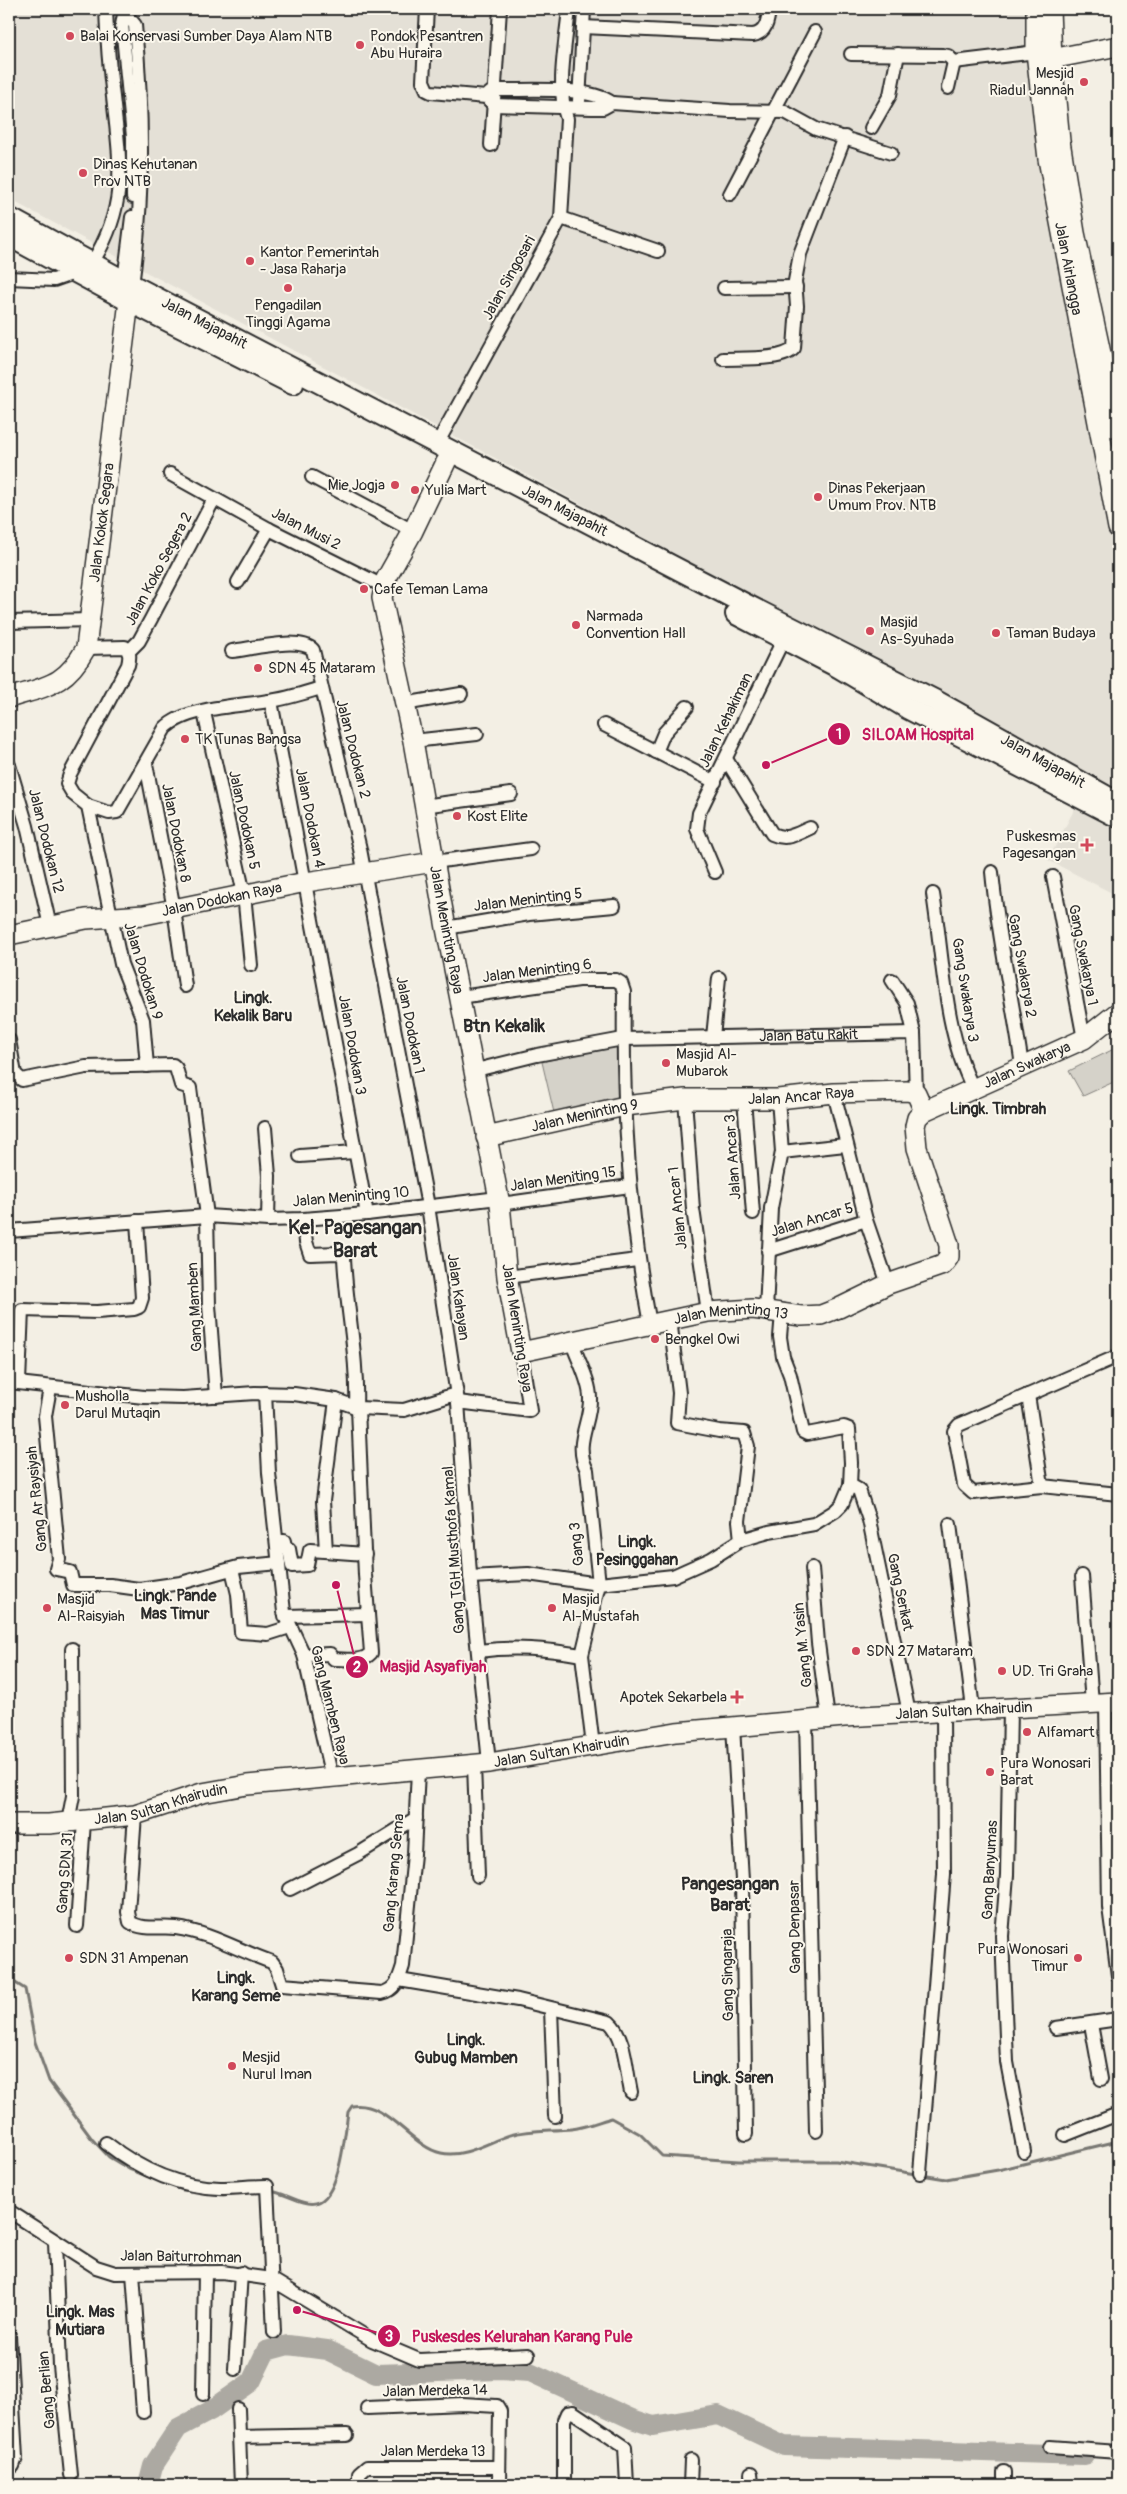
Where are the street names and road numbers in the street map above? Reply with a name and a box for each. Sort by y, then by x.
street label: Jalan Airlangga [1051,220,1087,317]
street label: Jalan Singosari [478,232,540,323]
street label: Jalan Majapahit [158,293,252,354]
street label: Jalan Kokok Segara [85,462,118,583]
street label: Jalan Majapahit [519,480,612,541]
street label: Jalan Musi 2 [268,503,344,555]
street label: Jalan Koko Segera 2 [121,509,197,629]
street label: Jalan Kehakiman [695,669,757,771]
street label: Jalan Dodokan 2 [332,697,374,801]
street label: Jalan Majapahit [997,730,1090,793]
street label: Jalan Dodokan 4 [291,766,329,870]
street label: Jalan Dodokan 5 [224,769,264,871]
street label: Jalan Dodokan 8 [157,782,195,885]
street label: Jalan Dodokan 12 [24,787,68,895]
street label: Jalan Meninting Raya [426,864,468,996]
street label: Jalan Dodokan Raya [160,878,283,921]
street label: Jalan Meninting 5 [473,884,583,916]
street label: Gang Swakarya 1 [1064,903,1102,1007]
street label: Gang Swakarya 2 [1004,913,1040,1019]
street label: Jalan Dodokan 9 [119,920,167,1022]
street label: Gang Swakarya 3 [947,937,983,1043]
street label: Jalan Meninting 6 [481,955,593,987]
street label: Jalan Dodokan 1 [391,975,429,1075]
street label: Jalan Dodokan 3 [334,993,370,1097]
street label: Jalan Batu Rakit [759,1025,859,1046]
street label: Jalan Swakarya [980,1037,1073,1093]
street label: Jalan Ancar Raya [748,1083,854,1109]
street label: Jalan Meninting 9 [529,1095,639,1136]
street label: Jalan Ancar 3 [721,1114,745,1200]
street label: Jalan Meniting 15 [509,1162,617,1196]
street label: Jalan Ancar 1 [664,1166,692,1250]
street label: Jalan Meninting 10 [292,1182,410,1212]
street label: Jalan Ancar 5 [768,1198,856,1242]
street label: Jalan Kahayan [443,1252,473,1342]
street label: Gang Mamben [183,1262,207,1352]
street label: Jalan Meninting Raya [497,1262,537,1394]
street label: Jalan Meninting 13 [672,1299,789,1329]
street label: Gang Ar Raysiyah [22,1445,52,1553]
street label: Gang TGH Musthofa Kamal [439,1465,469,1635]
street label: Gang 3 [565,1521,589,1567]
street label: Gang Serikat [883,1552,918,1633]
street label: Gang M. Yasin [789,1602,817,1688]
street label: Gang Mamben Raya [306,1643,354,1767]
street label: Jalan Sultan Khairudin [895,1697,1033,1724]
street label: Jalan Sultan Khairudin [492,1730,631,1772]
street label: Jalan Sultan Khairudin [93,1779,229,1829]
street label: Gang Karang Sema [379,1813,409,1933]
street label: Gang Banyumas [978,1820,1002,1920]
street label: Gang SDN 31 [53,1832,77,1914]
street label: Gang Denpasar [785,1879,805,1974]
street label: Gang Singaraja [718,1928,738,2022]
street label: Jalan Baiturrohman [120,2246,242,2268]
street label: Gang Berlian [34,2350,60,2430]
street label: Jalan Merdeka 14 [382,2381,488,2401]
street label: Jalan Merdeka 13 [381,2442,485,2461]

